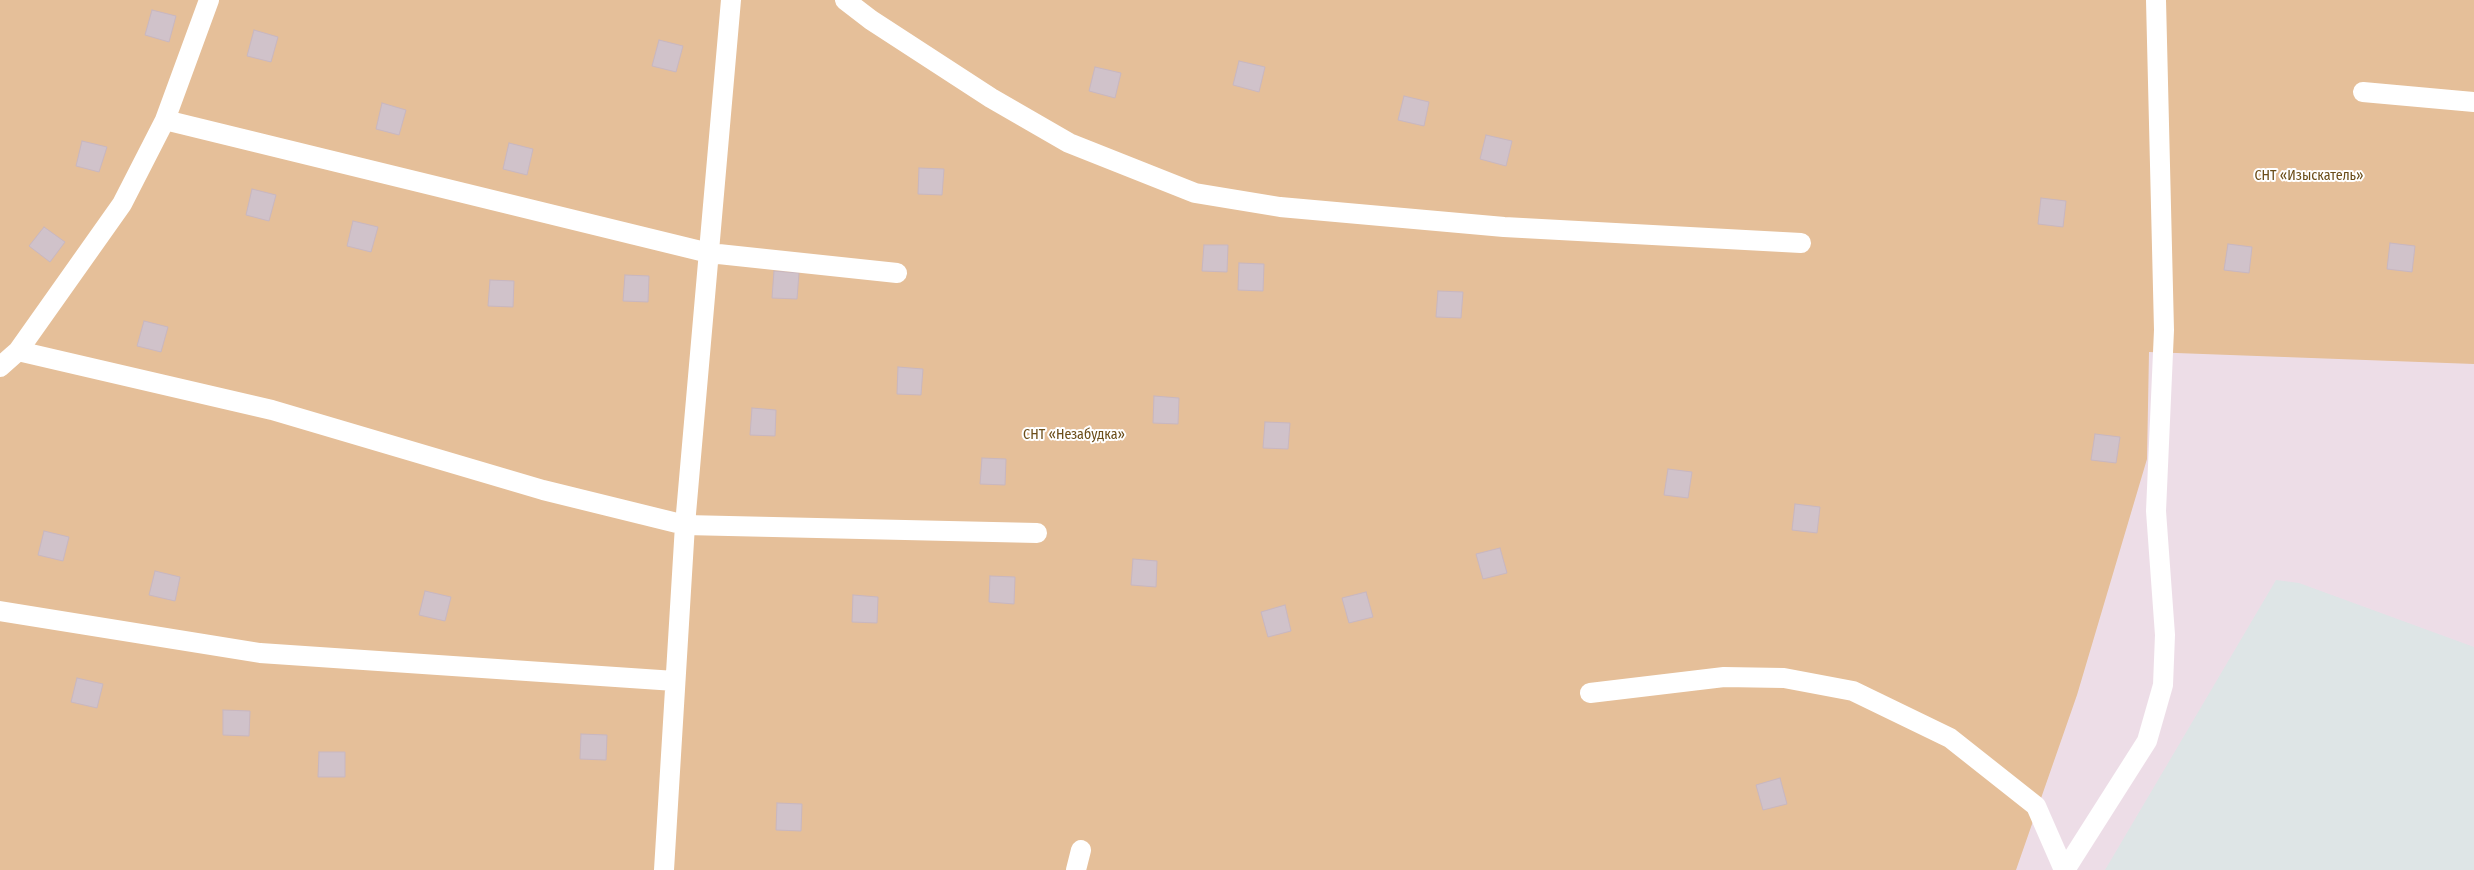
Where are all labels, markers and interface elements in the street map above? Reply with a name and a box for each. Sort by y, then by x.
park label: СНТ «Изыскатель» [2254,168,2364,184]
park label: СНТ «Незабудка» [1023,427,1125,443]

